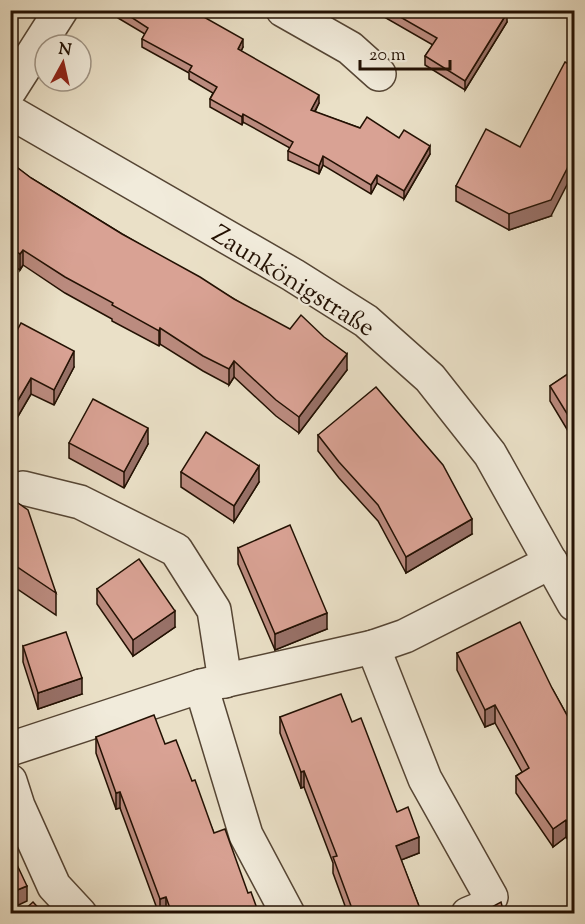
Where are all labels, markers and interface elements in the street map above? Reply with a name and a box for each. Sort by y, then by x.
north arrow [33,33,93,93]
scale bar [360,33,450,71]
text: N [57,38,73,63]
text: 20 m [369,43,406,69]
street label: Zaunkönigstraße [204,217,382,347]

